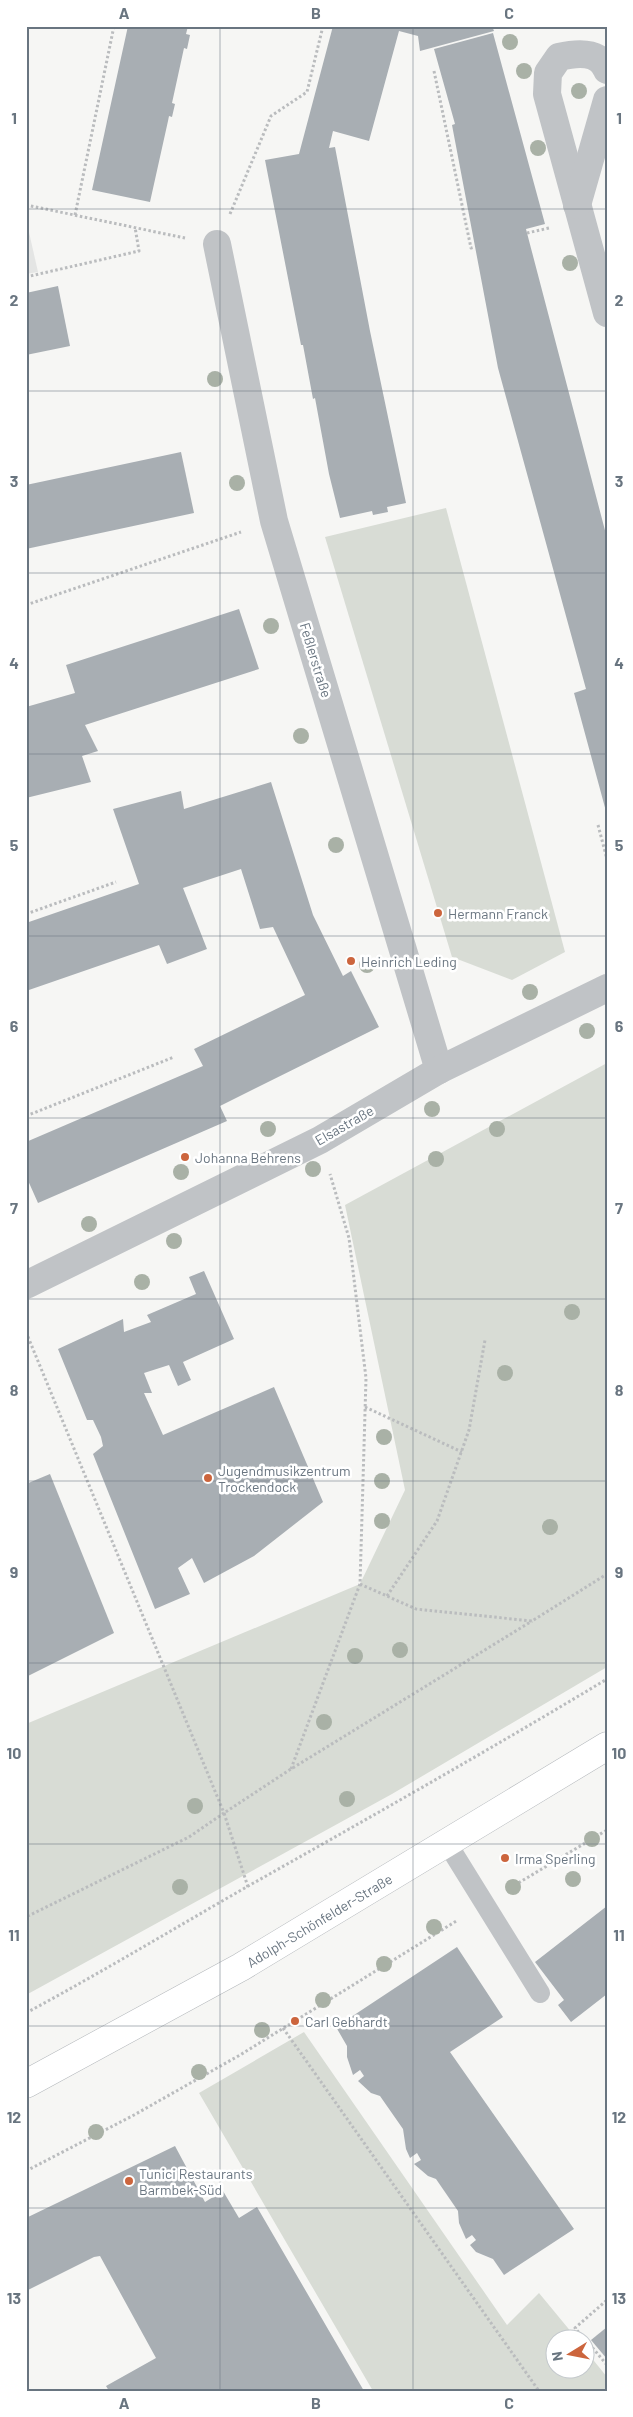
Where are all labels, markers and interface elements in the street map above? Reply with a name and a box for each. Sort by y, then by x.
text: A [119,3,130,22]
text: B [311,3,321,22]
text: C [504,3,514,22]
text: 1 [11,108,17,127]
text: 1 [616,108,622,127]
text: 2 [10,290,19,309]
text: 2 [615,290,624,309]
text: 3 [10,471,18,490]
text: 3 [615,471,623,490]
street label: Feßlerstraße [297,620,335,700]
text: 4 [9,653,19,672]
text: 4 [614,653,624,672]
text: 5 [10,835,19,854]
text: 5 [615,835,624,854]
place label: Hermann Franck [448,905,548,922]
marker: Hermann Franck [432,907,444,919]
place label: Heinrich Leding [361,953,457,970]
marker: Heinrich Leding [345,955,357,967]
text: 6 [10,1016,19,1035]
text: 6 [615,1016,624,1035]
street label: Elsastraße [312,1101,376,1149]
place label: Johanna Behrens [195,1149,301,1166]
marker: Johanna Behrens [179,1151,191,1163]
text: 7 [10,1198,18,1217]
text: 7 [615,1198,623,1217]
text: 8 [10,1380,19,1399]
text: 8 [615,1380,624,1399]
place label: Jugendmusikzentrum Trockendock [218,1462,351,1495]
marker: Jugendmusikzentrum Trockendock [202,1472,214,1484]
text: 9 [10,1562,18,1581]
text: 9 [615,1562,623,1581]
text: 10 [7,1743,21,1762]
text: 10 [612,1743,626,1762]
place label: Irma Sperling [515,1850,595,1867]
marker: Irma Sperling [499,1852,511,1864]
street label: Adolph-Schönfelder-Straße [243,1869,395,1970]
text: 11 [8,1925,20,1944]
text: 11 [613,1925,625,1944]
place label: Carl Gebhardt [305,2013,388,2030]
marker: Carl Gebhardt [289,2015,301,2027]
text: 12 [7,2107,21,2126]
text: 12 [612,2107,626,2126]
place label: Tunici Restaurants Barmbek-Süd [139,2165,253,2198]
marker: Tunici Restaurants Barmbek-Süd [123,2175,135,2187]
text: 13 [7,2288,21,2307]
text: 13 [612,2288,626,2307]
north arrow [546,2330,596,2380]
text: N [548,2350,566,2362]
text: A [119,2393,130,2412]
text: B [311,2393,321,2412]
text: C [504,2393,514,2412]

